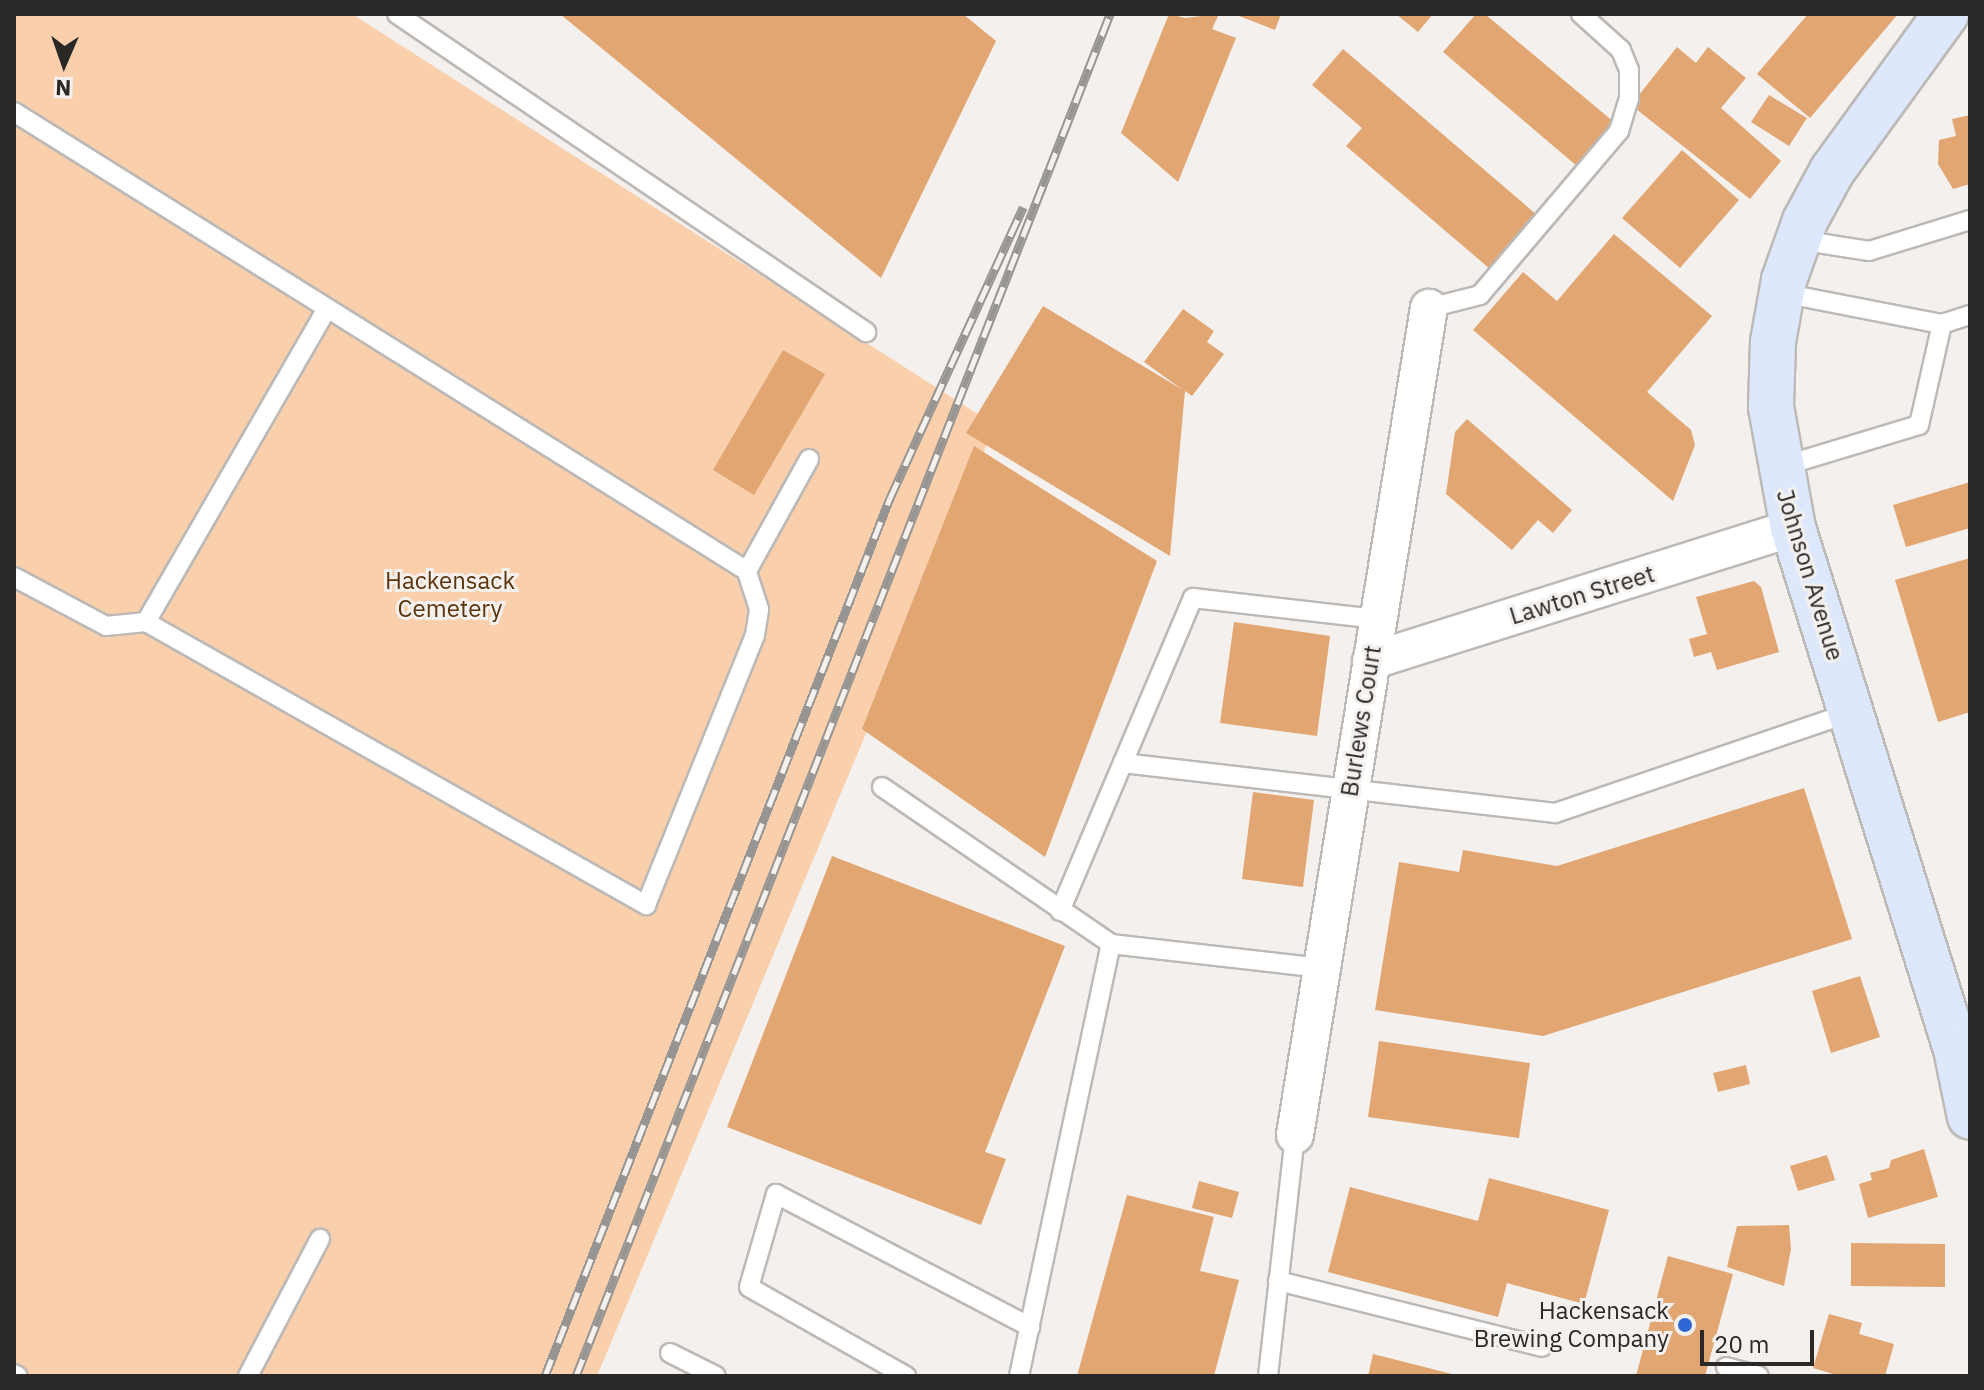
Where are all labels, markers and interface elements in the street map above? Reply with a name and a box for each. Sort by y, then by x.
north arrow [24,24,104,104]
text: N [55,74,72,103]
street label: Johnson Avenue [1770,486,1850,664]
street label: Lawton Street [1506,559,1658,631]
park label: Hackensack Cemetery [385,567,515,623]
street label: Burlews Court [1335,643,1387,799]
place label: Hackensack Brewing Company [1474,1297,1669,1353]
scale bar [1704,1314,1818,1364]
marker: Hackensack Brewing Company [1676,1316,1694,1334]
text: 20 m [1714,1328,1769,1360]

